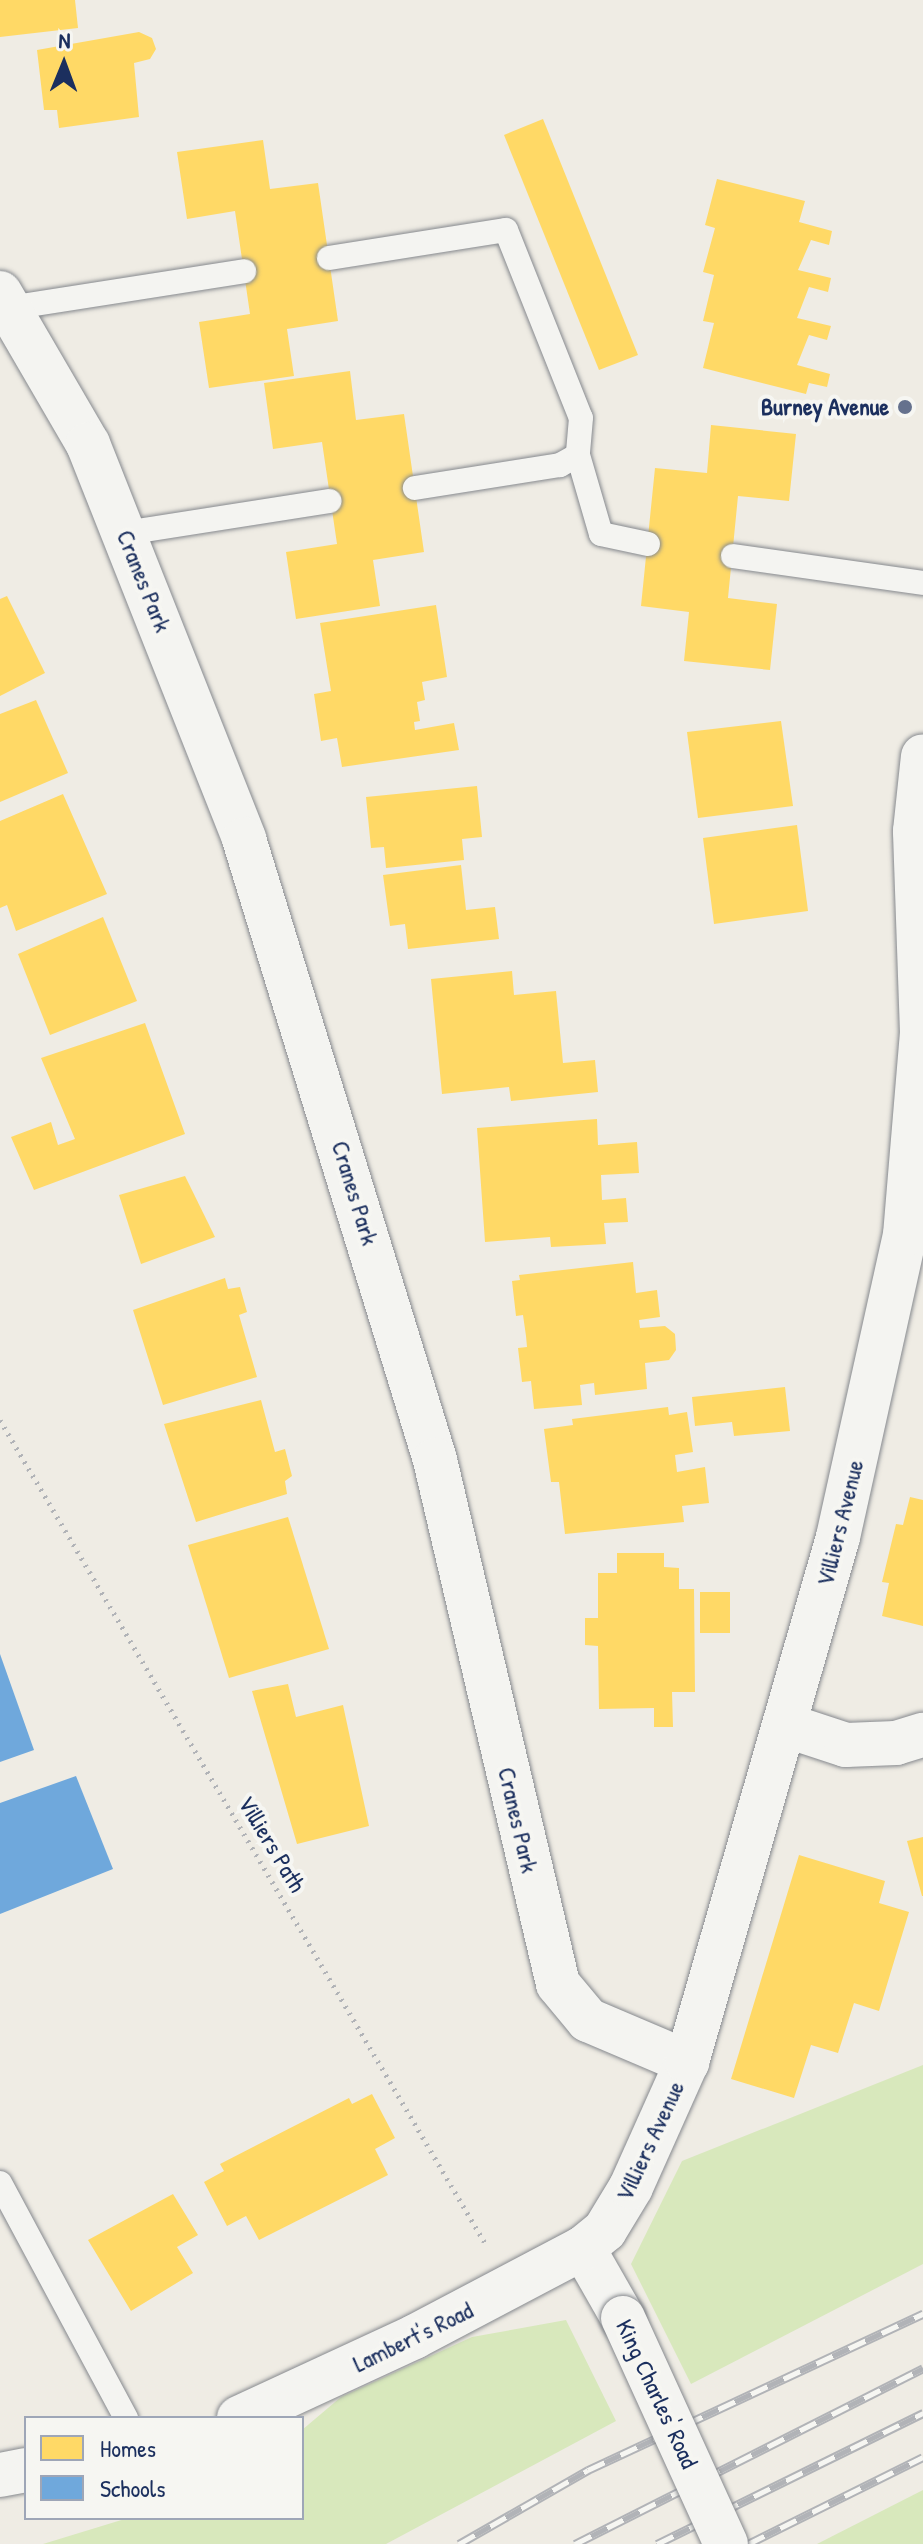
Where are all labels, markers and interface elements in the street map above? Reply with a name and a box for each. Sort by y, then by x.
north arrow [24,24,104,104]
text: N [58,25,71,55]
place label: Burney Avenue [761,393,889,421]
marker: Burney Avenue [896,398,914,416]
street label: Cranes Park [111,526,177,636]
street label: Cranes Park [326,1138,384,1248]
street label: Villiers Avenue [810,1457,870,1589]
street label: Cranes Park [492,1765,544,1875]
street label: Villiers Path [232,1791,312,1897]
street label: Villiers Avenue [610,2076,690,2206]
street label: Lambert's Road [348,2296,478,2378]
street label: King Charles' Road [610,2315,704,2473]
legend [24,2416,304,2520]
text: Homes [100,2432,156,2464]
text: Schools [100,2472,165,2504]

